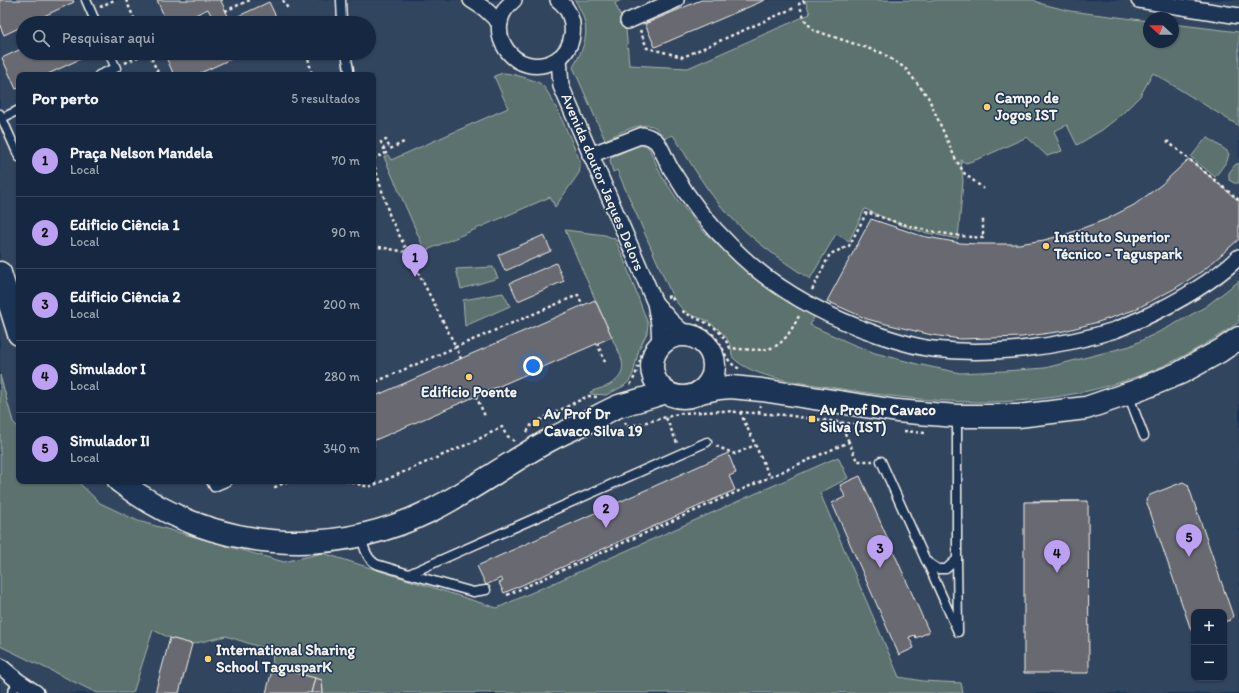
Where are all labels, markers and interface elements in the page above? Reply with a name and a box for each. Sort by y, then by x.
north arrow [1143,12,1179,48]
search box [16,16,376,60]
icon: search [30,27,52,49]
text: Pesquisar aqui [62,29,155,47]
text: Por perto [32,88,99,108]
place label: Campo de Jogos IST [994,89,1059,125]
text: 5 resultados [291,91,360,106]
street label: Avenida doutor Jaques Delors [557,91,649,274]
marker: Campo de Jogos IST [982,102,992,112]
text: Praça Nelson Mandela [70,144,213,162]
text: 1 [42,153,48,168]
text: 70 m [332,153,360,168]
text: Local [70,162,99,177]
text: Edificio Ciência 1 [70,216,180,234]
text: 2 [42,225,48,240]
text: 90 m [331,225,360,240]
place label: Instituto Superior Técnico - Taguspark [1053,228,1183,264]
text: Local [70,234,99,249]
marker: Instituto Superior Técnico - Taguspark [1041,241,1051,251]
pin: 1 [402,244,428,277]
text: Edificio Ciência 2 [70,288,180,306]
text: 3 [41,297,49,312]
text: 200 m [323,297,360,312]
text: Local [70,306,99,321]
your location [523,356,543,376]
text: Simulador I [70,360,146,378]
text: 4 [41,369,49,384]
text: 280 m [324,369,360,384]
marker: Edifício Poente [464,372,474,382]
text: Local [70,378,99,393]
place label: Edifício Poente [421,383,517,401]
place label: Av Prof Dr Cavaco Silva (IST) [819,401,936,437]
place label: Av Prof Dr Cavaco Silva 19 [543,405,643,440]
marker: Av Prof Dr Cavaco Silva (IST) [807,414,817,424]
marker: Av Prof Dr Cavaco Silva 19 [531,418,541,428]
text: Simulador II [70,432,150,450]
text: 5 [42,441,48,456]
text: 340 m [323,441,360,456]
text: Local [70,450,99,465]
pin: 2 [593,495,619,528]
pin: 5 [1176,524,1202,557]
pin: 3 [867,535,893,568]
pin: 4 [1044,540,1070,573]
map controls [1191,609,1227,681]
button: + [1191,609,1227,645]
place label: International Sharing School TagusparK [216,641,355,677]
button: − [1191,645,1227,681]
marker: International Sharing School TagusparK [203,654,213,664]

